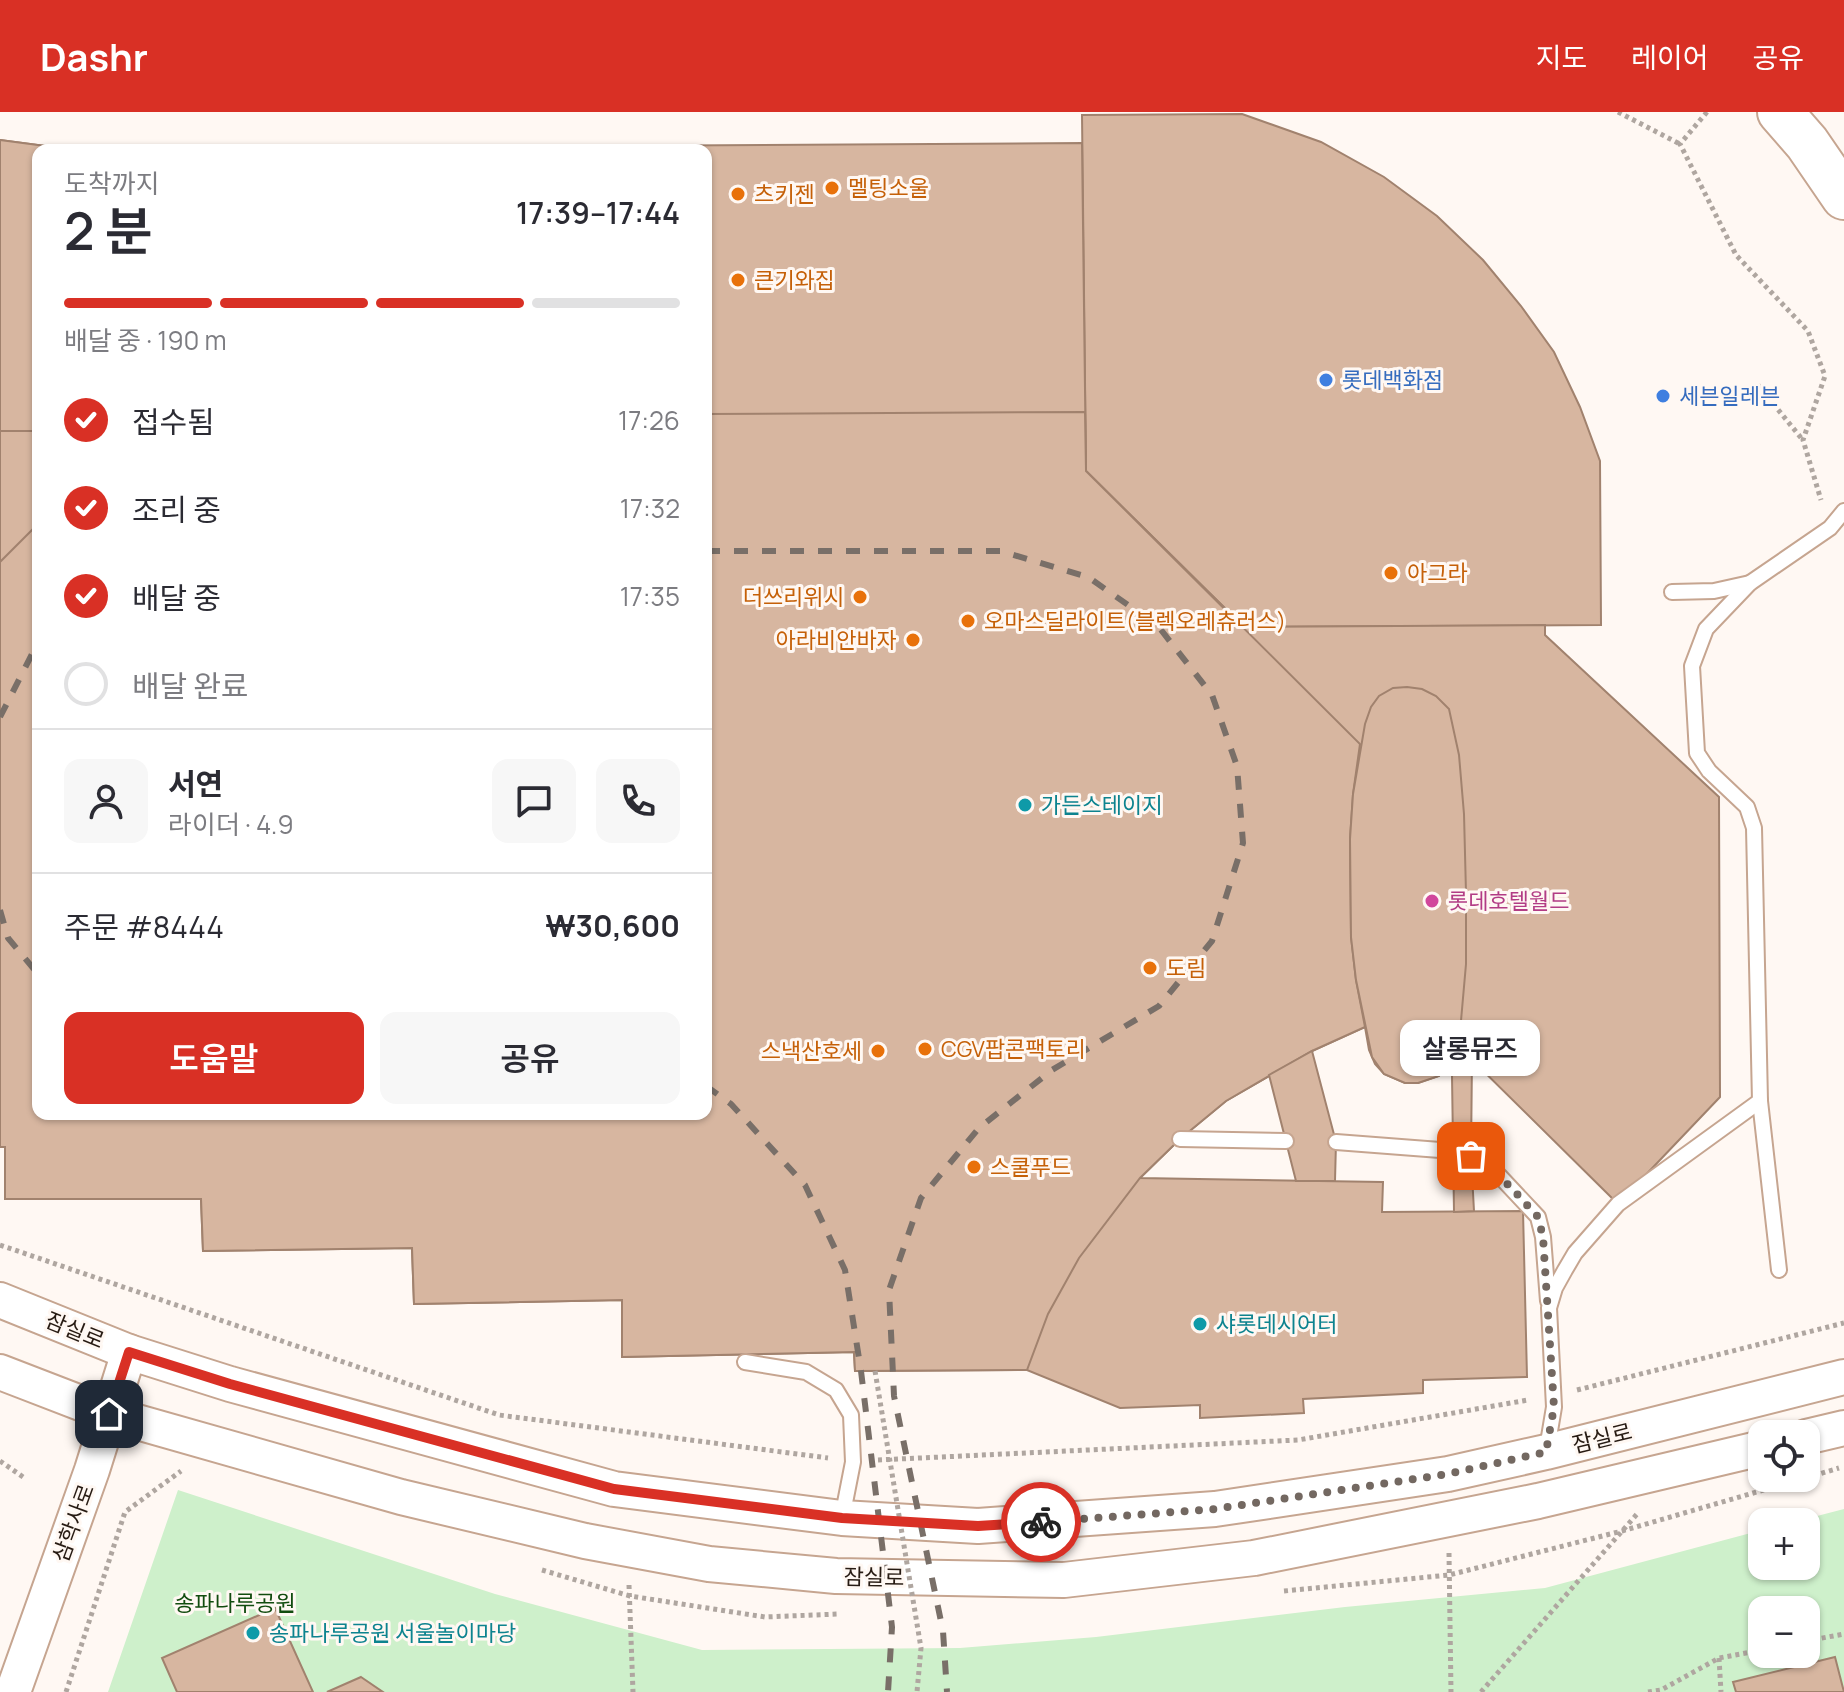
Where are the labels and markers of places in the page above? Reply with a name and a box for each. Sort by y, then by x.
place label: 멜팅소울 [848,173,929,203]
place label: 츠키젠 [754,179,815,209]
marker: 멜팅소울 [823,179,841,197]
marker: 츠키젠 [729,185,747,203]
place label: 큰기와집 [754,265,835,295]
marker: 큰기와집 [729,271,747,289]
place label: 롯데백화점 [1342,365,1443,395]
marker: 롯데백화점 [1317,371,1335,389]
place label: 세븐일레븐 [1679,381,1780,411]
marker: 세븐일레븐 [1654,387,1672,405]
place label: 아그라 [1407,558,1468,588]
marker: 아그라 [1382,564,1400,582]
place label: 더쓰리위시 [743,582,844,612]
marker: 더쓰리위시 [851,588,869,606]
place label: 오마스딜라이트(블렉오레츄러스) [984,606,1286,636]
marker: 오마스딜라이트(블렉오레츄러스) [959,612,977,630]
place label: 아라비안바자 [776,625,897,655]
marker: 아라비안바자 [904,631,922,649]
place label: 가든스테이지 [1041,790,1162,820]
marker: 가든스테이지 [1016,796,1034,814]
place label: 롯데호텔월드 [1448,886,1569,916]
marker: 롯데호텔월드 [1423,892,1441,910]
place label: 도림 [1166,953,1206,983]
marker: 도림 [1141,959,1159,977]
callout: 살롱뮤즈 [1401,1020,1541,1076]
place label: CGV팝콘팩토리 [941,1034,1086,1064]
place label: 스낵산호세 [761,1036,862,1066]
marker: CGV팝콘팩토리 [916,1040,934,1058]
marker: 스낵산호세 [869,1042,887,1060]
pin [1437,1122,1505,1190]
place label: 스쿨푸드 [990,1152,1071,1182]
marker: 스쿨푸드 [965,1158,983,1176]
place label: 샤롯데시어터 [1216,1309,1337,1339]
marker: 샤롯데시어터 [1191,1315,1209,1333]
pin [75,1380,143,1448]
place label: 송파나루공원 서울놀이마당 [269,1618,516,1648]
marker: 송파나루공원 서울놀이마당 [244,1624,262,1642]

